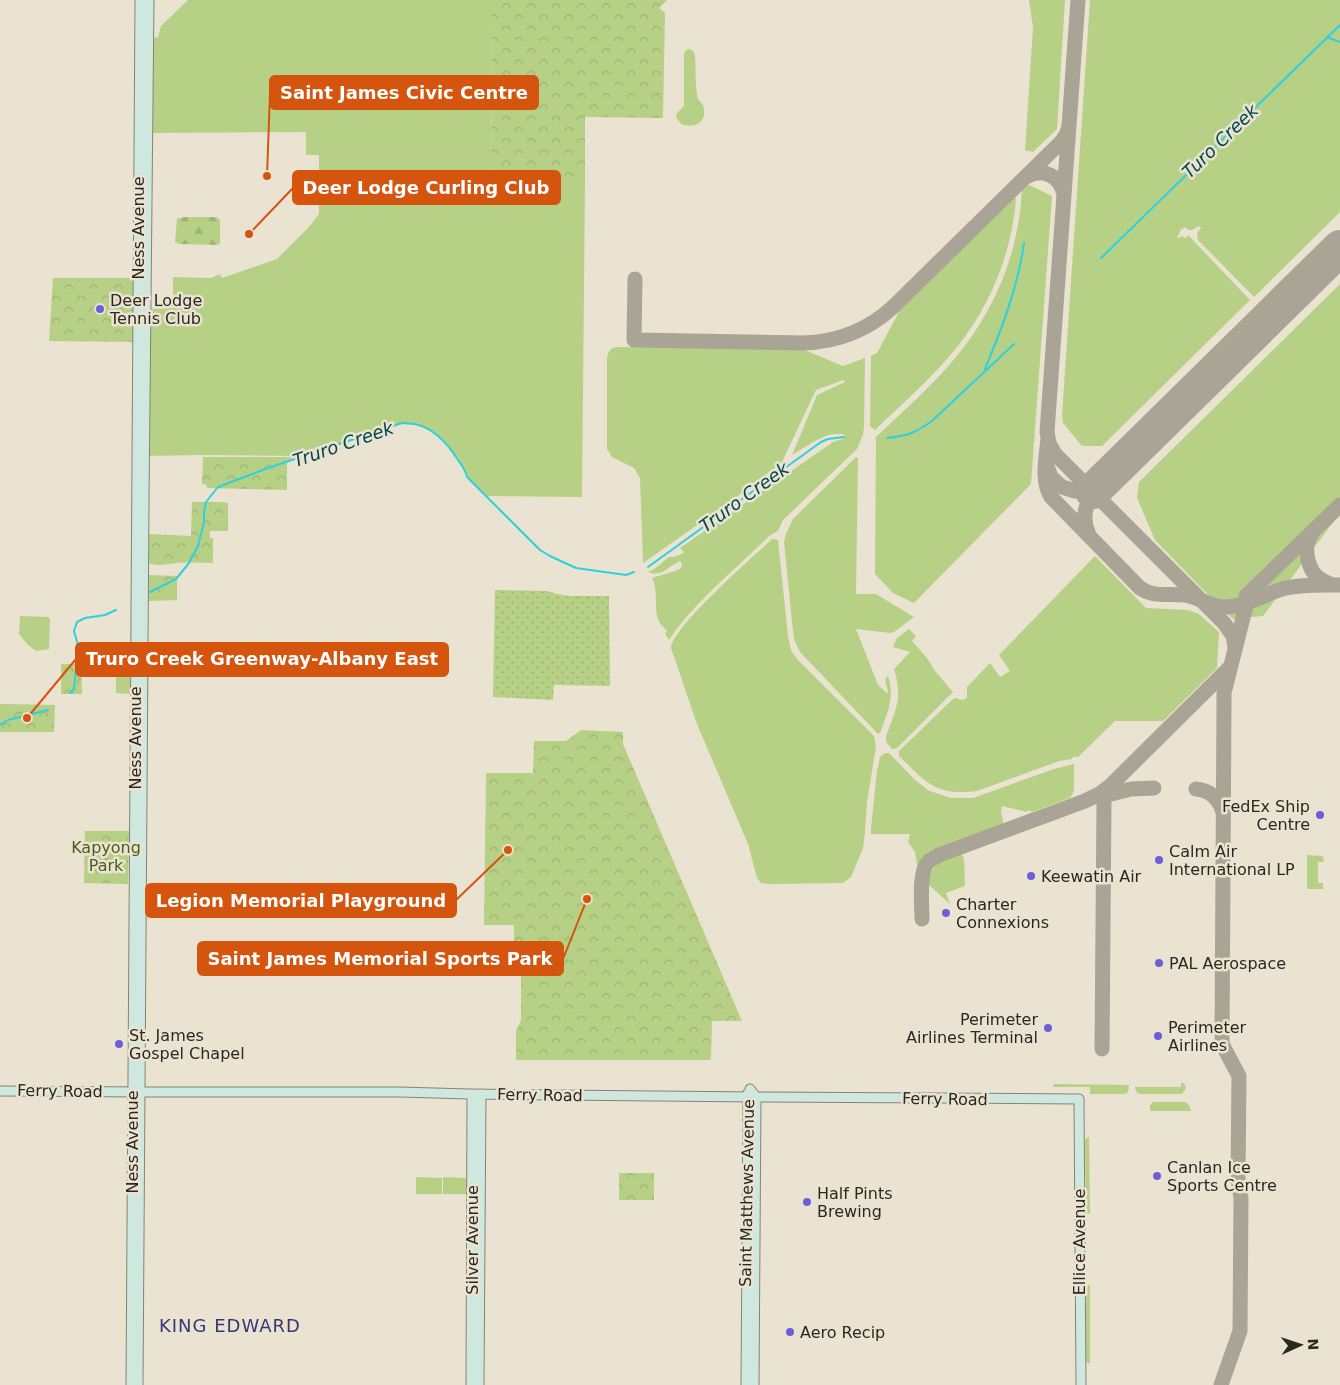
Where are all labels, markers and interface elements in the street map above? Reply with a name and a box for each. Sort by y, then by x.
callout: Saint James Civic Centre [270,76,538,109]
text: Saint James Civic Centre [280,82,528,103]
water label: Turo Creek [1178,99,1263,182]
callout: Deer Lodge Curling Club [293,171,560,204]
street label: Ness Avenue [129,176,148,280]
text: Deer Lodge Curling Club [303,177,550,198]
place label: Deer Lodge Tennis Club [109,291,202,328]
marker: Deer Lodge Tennis Club [94,303,106,315]
water label: Truro Creek [290,416,398,471]
water label: Truro Creek [695,457,794,536]
callout: Truro Creek Greenway-Albany East [76,643,448,676]
text: Truro Creek Greenway-Albany East [86,648,439,669]
street label: Ness Avenue [126,686,145,790]
place label: FedEx Ship Centre [1222,797,1310,834]
marker: FedEx Ship Centre [1314,809,1326,821]
park label: Kapyong Park [71,838,141,875]
place label: Calm Air International LP [1169,842,1295,879]
marker: Calm Air International LP [1153,854,1165,866]
place label: Keewatin Air [1041,867,1142,886]
marker: Keewatin Air [1025,870,1037,882]
callout: Legion Memorial Playground [146,884,456,917]
text: Legion Memorial Playground [156,890,446,911]
place label: Charter Connexions [956,895,1049,932]
marker: Charter Connexions [940,907,952,919]
callout: Saint James Memorial Sports Park [198,942,563,975]
text: Saint James Memorial Sports Park [207,948,554,969]
place label: PAL Aerospace [1169,954,1286,973]
marker: PAL Aerospace [1153,957,1165,969]
place label: Perimeter Airlines Terminal [906,1010,1038,1047]
place label: Perimeter Airlines [1168,1018,1246,1055]
marker: Perimeter Airlines Terminal [1042,1022,1054,1034]
place label: St. James Gospel Chapel [129,1026,245,1063]
marker: Perimeter Airlines [1152,1030,1164,1042]
marker: St. James Gospel Chapel [113,1038,125,1050]
street label: Ferry Road [17,1081,103,1101]
street label: Ferry Road [497,1085,583,1105]
street label: Ferry Road [902,1089,988,1109]
street label: Ness Avenue [123,1090,142,1194]
street label: Saint Matthews Avenue [736,1099,758,1287]
place label: Canlan Ice Sports Centre [1167,1158,1277,1195]
marker: Canlan Ice Sports Centre [1151,1170,1163,1182]
place label: Half Pints Brewing [817,1184,893,1221]
street label: Silver Avenue [463,1185,482,1295]
street label: Ellice Avenue [1070,1189,1089,1295]
marker: Half Pints Brewing [801,1196,813,1208]
district label: KING EDWARD [159,1315,301,1336]
north arrow [1275,1320,1325,1370]
place label: Aero Recip [800,1323,885,1342]
marker: Aero Recip [784,1326,796,1338]
text: N [1305,1338,1321,1351]

